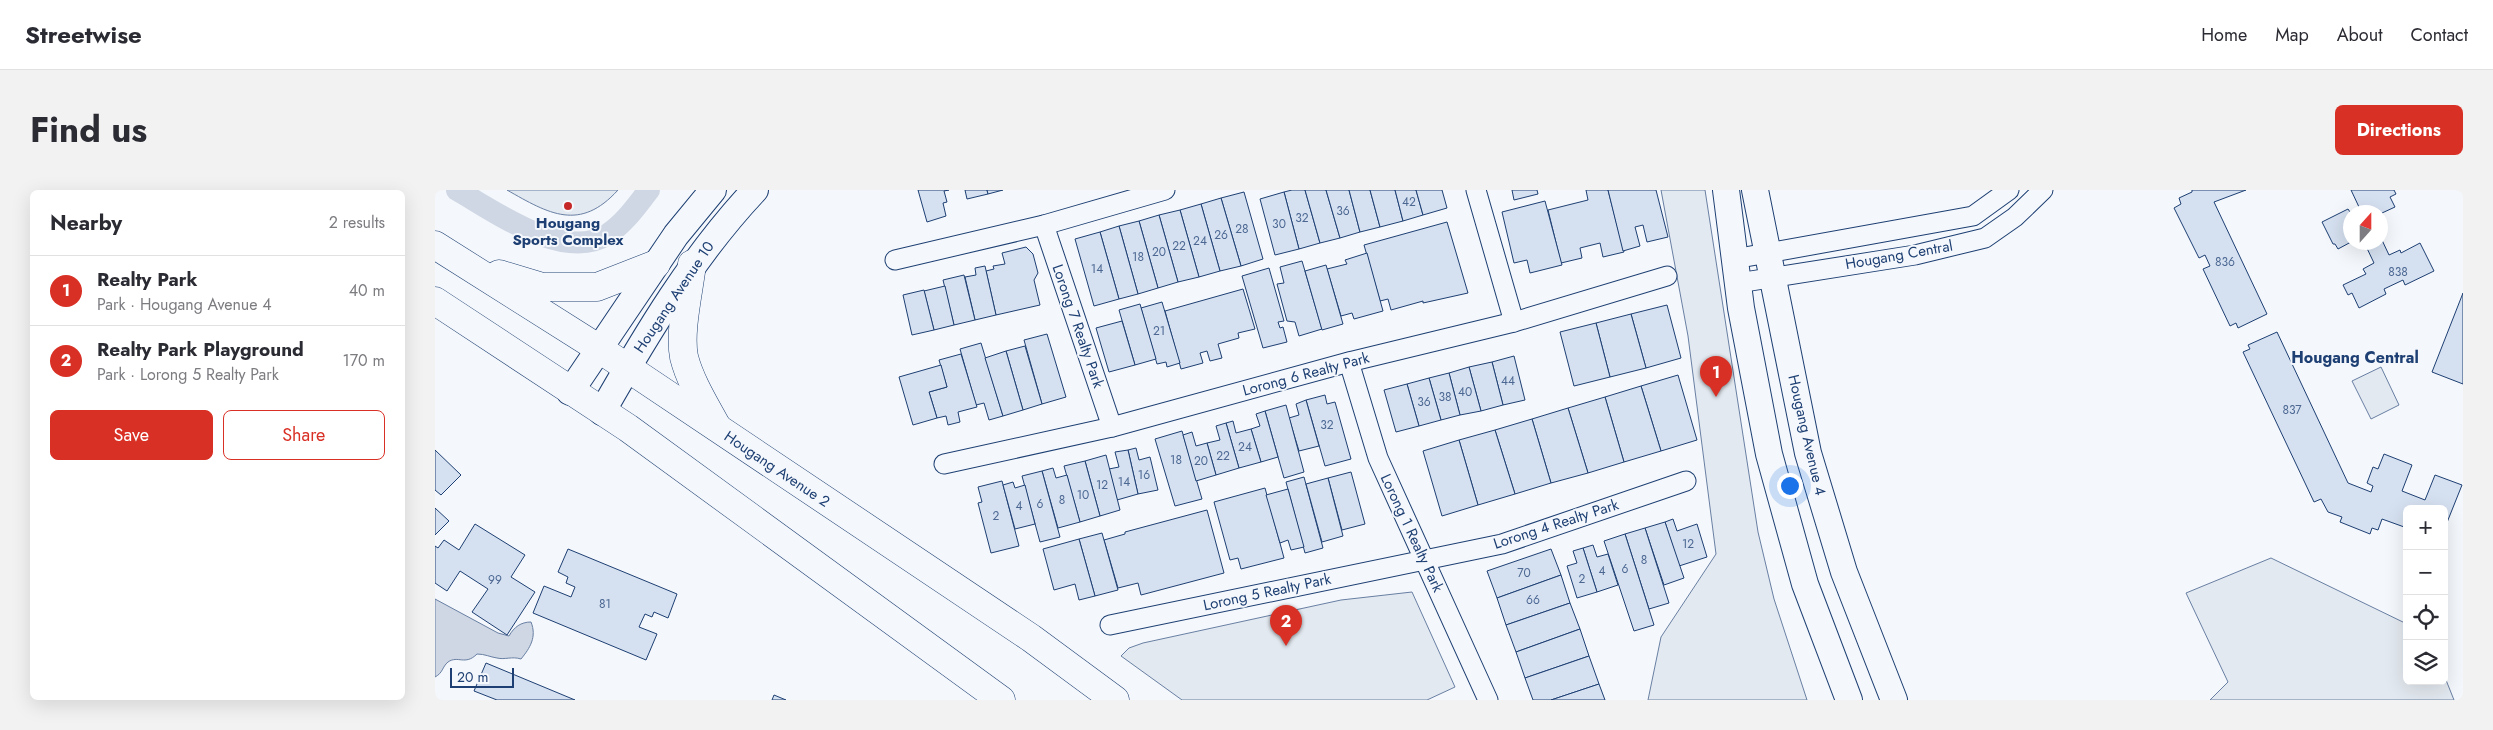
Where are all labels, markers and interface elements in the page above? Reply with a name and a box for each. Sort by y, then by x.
text: Streetwise [25,17,142,52]
text: Home [2201,22,2247,48]
text: Map [2275,22,2309,48]
text: About [2337,22,2382,48]
text: Contact [2410,22,2468,48]
text: Find us [30,105,147,155]
button: Directions [2335,105,2463,155]
house number: 42 [1402,193,1416,211]
marker: Hougang Sports Complex [562,200,574,212]
house number: 36 [1336,202,1350,220]
north arrow [2343,205,2388,250]
text: Nearby [50,208,122,238]
house number: 32 [1295,209,1309,227]
text: 2 results [329,211,385,234]
place label: Hougang Sports Complex [512,212,624,251]
house number: 30 [1272,215,1286,233]
house number: 28 [1235,220,1249,238]
house number: 26 [1214,226,1228,244]
house number: 24 [1193,232,1207,250]
street label: Hougang Central [1844,235,1954,275]
street label: Hougang Avenue 10 [628,237,720,357]
house number: 22 [1172,237,1186,255]
house number: 20 [1152,243,1166,261]
house number: 18 [1132,248,1144,266]
house number: 836 [2215,253,2235,271]
house number: 14 [1091,260,1103,278]
street label: Lorong 7 Realty Park [1047,261,1110,391]
house number: 838 [2388,263,2408,281]
text: Realty Park [97,266,197,293]
text: 1 [62,279,70,302]
text: 40 m [349,279,385,302]
text: Park · Hougang Avenue 4 [97,293,272,316]
house number: 21 [1153,322,1165,340]
text: Realty Park Playground [97,336,304,363]
street label: Lorong 6 Realty Park [1240,346,1372,401]
district label: Hougang Central [2291,346,2419,369]
text: 2 [61,349,71,372]
text: 170 m [343,349,385,372]
pin: 1 [1700,356,1732,397]
text: Park · Lorong 5 Realty Park [97,363,279,386]
house number: 44 [1501,372,1515,390]
street label: Hougang Avenue 4 [1782,372,1832,498]
house number: 40 [1458,383,1472,401]
house number: 38 [1438,388,1452,406]
house number: 36 [1417,393,1431,411]
house number: 837 [2282,401,2302,419]
button: Save [50,410,213,460]
button: Share [223,410,385,460]
house number: 32 [1320,416,1334,434]
street label: Hougang Avenue 2 [720,425,834,513]
house number: 24 [1238,438,1252,456]
house number: 22 [1216,447,1230,465]
house number: 18 [1170,451,1182,469]
house number: 20 [1194,452,1208,470]
house number: 16 [1138,466,1150,484]
street label: Lorong 1 Realty Park [1375,470,1449,596]
house number: 14 [1118,473,1130,491]
your location [1777,473,1803,499]
house number: 12 [1096,476,1108,494]
house number: 10 [1077,486,1089,504]
house number: 8 [1059,491,1065,509]
street label: Lorong 4 Realty Park [1491,493,1622,555]
house number: 6 [1037,495,1044,513]
house number: 4 [1016,497,1023,515]
map controls [2403,505,2448,685]
button: + [2403,505,2448,550]
house number: 2 [993,507,1000,525]
house number: 12 [1682,535,1694,553]
button: − [2403,550,2448,595]
house number: 8 [1641,551,1647,569]
house number: 6 [1622,560,1629,578]
house number: 4 [1599,562,1606,580]
house number: 70 [1517,564,1531,582]
street label: Lorong 5 Realty Park [1201,568,1333,616]
house number: 2 [1579,570,1586,588]
house number: 99 [488,571,502,589]
house number: 66 [1526,591,1540,609]
house number: 81 [599,595,611,613]
button: locate [2403,595,2448,640]
pin: 2 [1270,605,1302,646]
button: layers [2403,640,2448,685]
scale bar [450,665,514,688]
text: 20 m [457,667,489,687]

